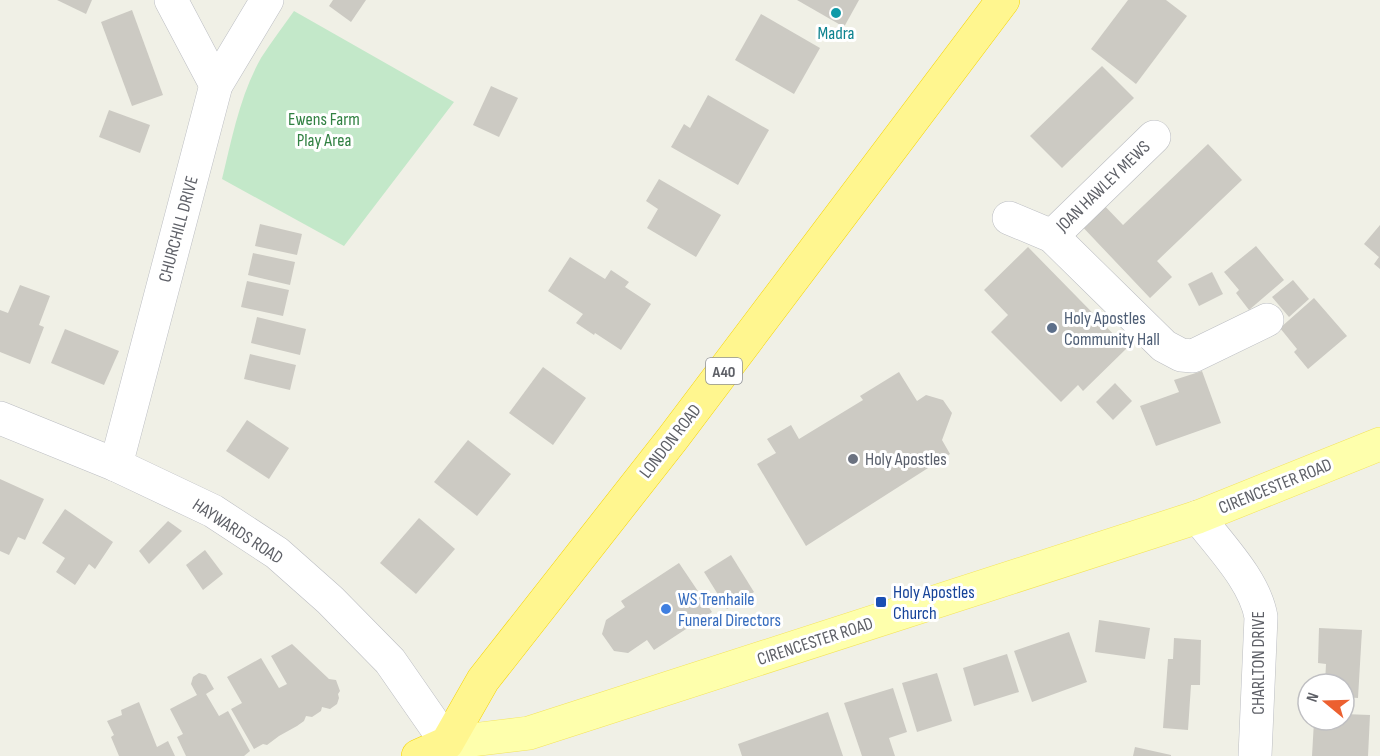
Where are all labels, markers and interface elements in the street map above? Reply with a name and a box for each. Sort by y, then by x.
marker: Madra [829,6,843,20]
place label: Madra [818,23,855,44]
park label: Ewens Farm Play Area [288,109,360,151]
street label: JOAN HAWLEY MEWS [1051,136,1155,237]
street label: CHURCHILL DRIVE [154,174,203,284]
place label: Holy Apostles Community Hall [1064,308,1160,350]
marker: Holy Apostles Community Hall [1045,321,1059,335]
road number: A40 [706,358,742,384]
street label: LONDON ROAD [635,400,706,482]
place label: Holy Apostles [865,449,947,470]
marker: Holy Apostles [846,452,860,466]
street label: CIRENCESTER ROAD [1215,454,1335,519]
street label: HAYWARDS ROAD [188,494,287,568]
place label: Holy Apostles Church [893,582,975,624]
place label: WS Trenhaile Funeral Directors [678,589,781,631]
marker: Holy Apostles Church [874,595,888,609]
marker: WS Trenhaile Funeral Directors [659,602,673,616]
street label: CHARLTON DRIVE [1248,611,1269,715]
street label: CIRENCESTER ROAD [755,613,876,670]
north arrow [1296,672,1356,732]
text: N [1303,690,1324,705]

